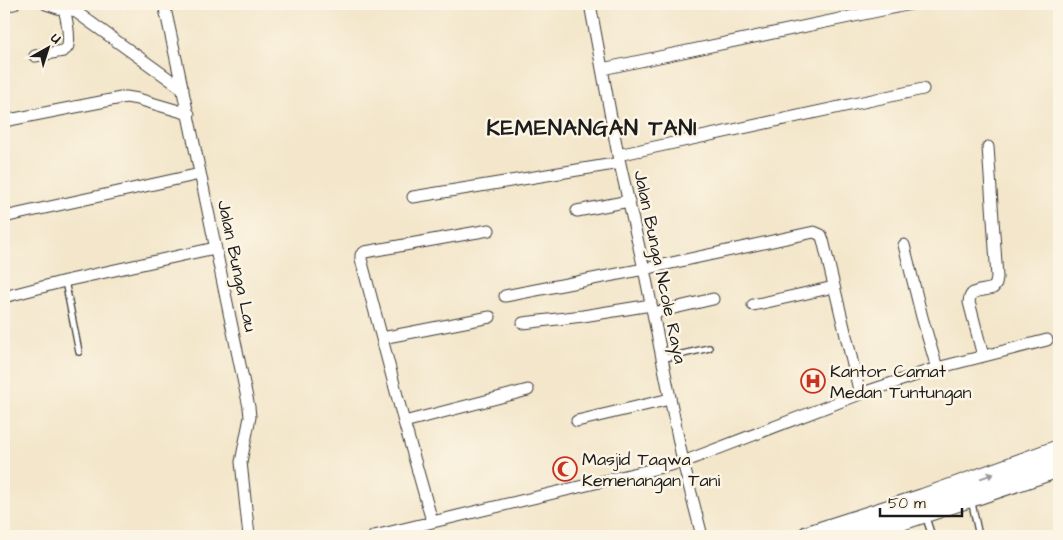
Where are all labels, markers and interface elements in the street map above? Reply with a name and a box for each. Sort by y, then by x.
north arrow [22,22,72,72]
text: U [46,28,65,49]
district label: KEMENANGAN TANI [486,113,698,144]
street label: Jalan Bunga Ncole Raya [626,168,693,366]
street label: Jalan Bunga Lau [210,198,263,334]
place label: Kantor Camat Medan Tuntungan [830,359,971,406]
hospital icon: Kantor Camat Medan Tuntungan [800,368,826,394]
place label: Masjid Taqwa Kemenangan Tani [582,447,721,494]
mosque icon: Masjid Taqwa Kemenangan Tani [552,456,578,482]
one-way arrow [980,472,995,480]
scale bar [880,485,963,517]
text: 50 m [888,493,926,514]

